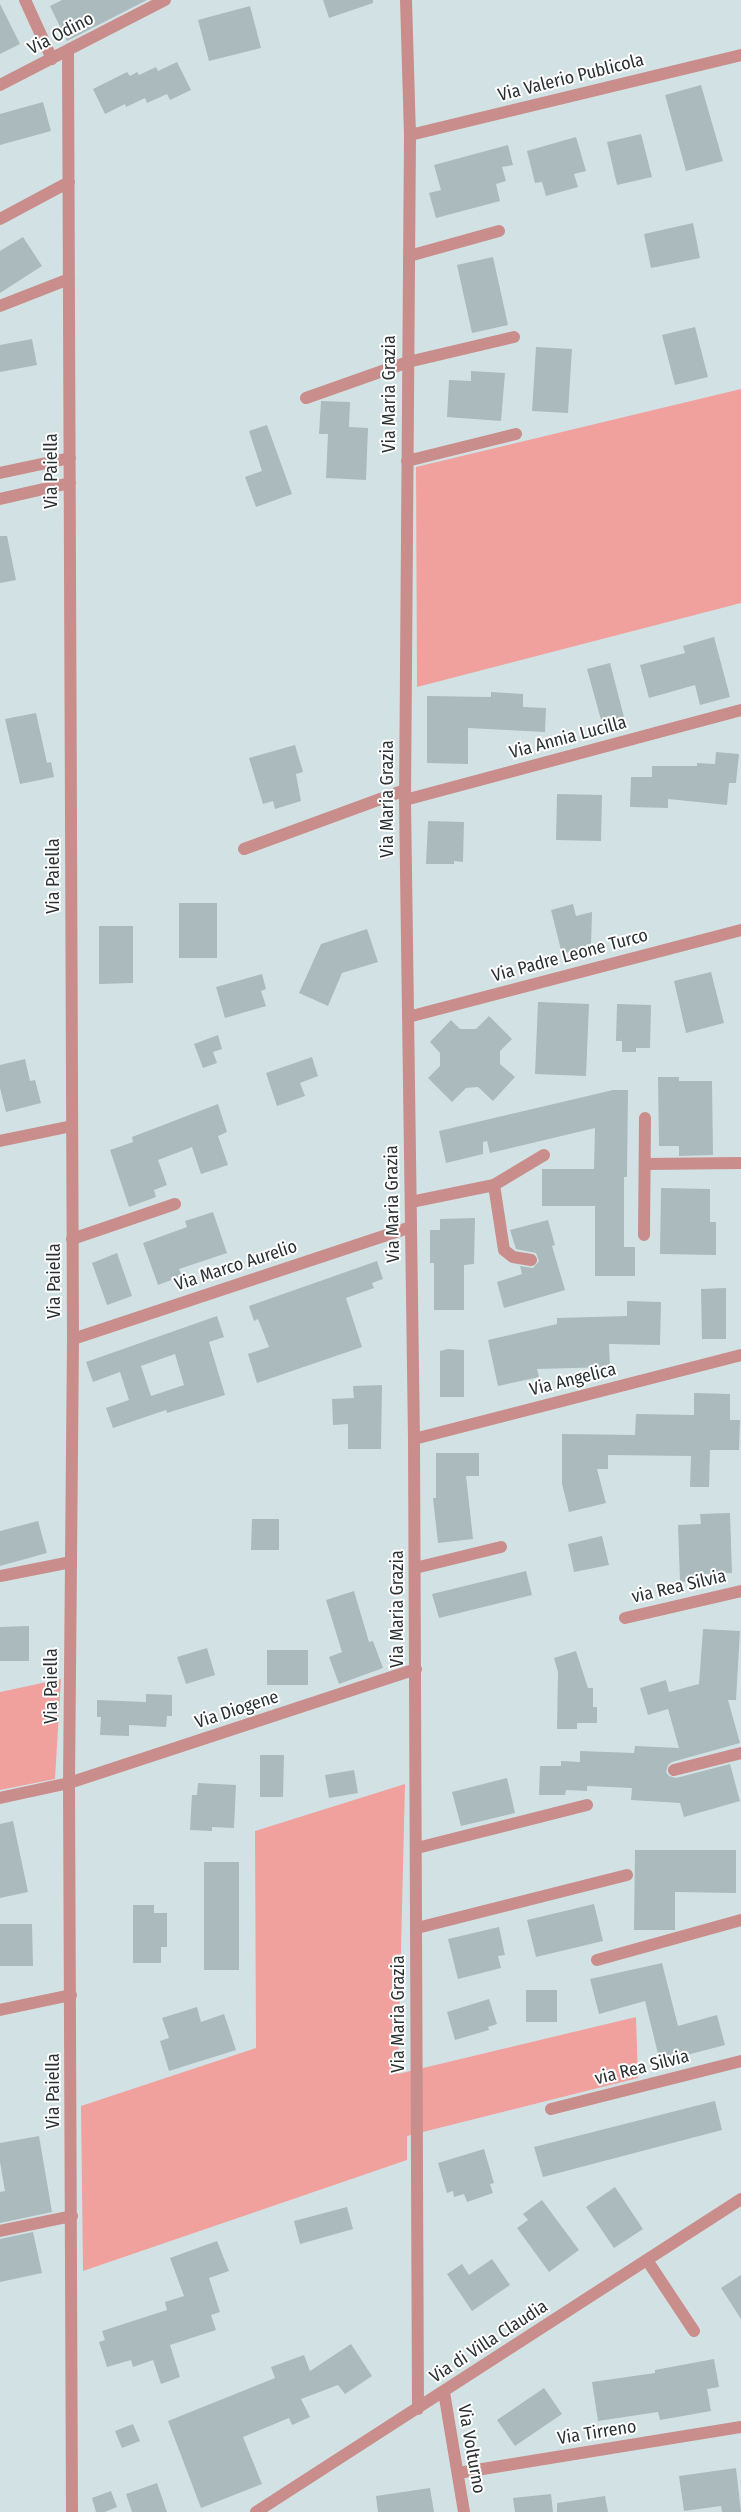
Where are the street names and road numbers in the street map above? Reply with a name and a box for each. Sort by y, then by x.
street label: Via Odino [24,8,98,60]
street label: Via Valerio Publicola [496,49,646,107]
street label: Via Maria Grazia [379,335,401,453]
street label: Via Paiella [41,433,63,509]
street label: Via Annia Lucilla [507,712,629,764]
street label: Via Maria Grazia [377,740,399,858]
street label: Via Paiella [43,838,65,914]
street label: Via Padre Leone Turco [490,925,650,987]
street label: Via Maria Grazia [381,1145,405,1263]
street label: Via Marco Aurelio [172,1236,300,1296]
street label: Via Paiella [44,1243,66,1319]
street label: Via Angelica [528,1359,618,1401]
street label: Via Maria Grazia [387,1550,409,1668]
street label: via Rea Silvia [630,1566,728,1608]
street label: Via Paiella [41,1648,63,1724]
street label: Via Diogene [192,1686,282,1734]
street label: Via Maria Grazia [388,1955,410,2073]
street label: via Rea Silvia [593,2046,691,2090]
street label: Via Paiella [43,2053,65,2129]
street label: Via di Villa Claudia [426,2296,552,2388]
street label: Via Volturno [453,2403,489,2495]
street label: Via Tirreno [556,2416,638,2450]

